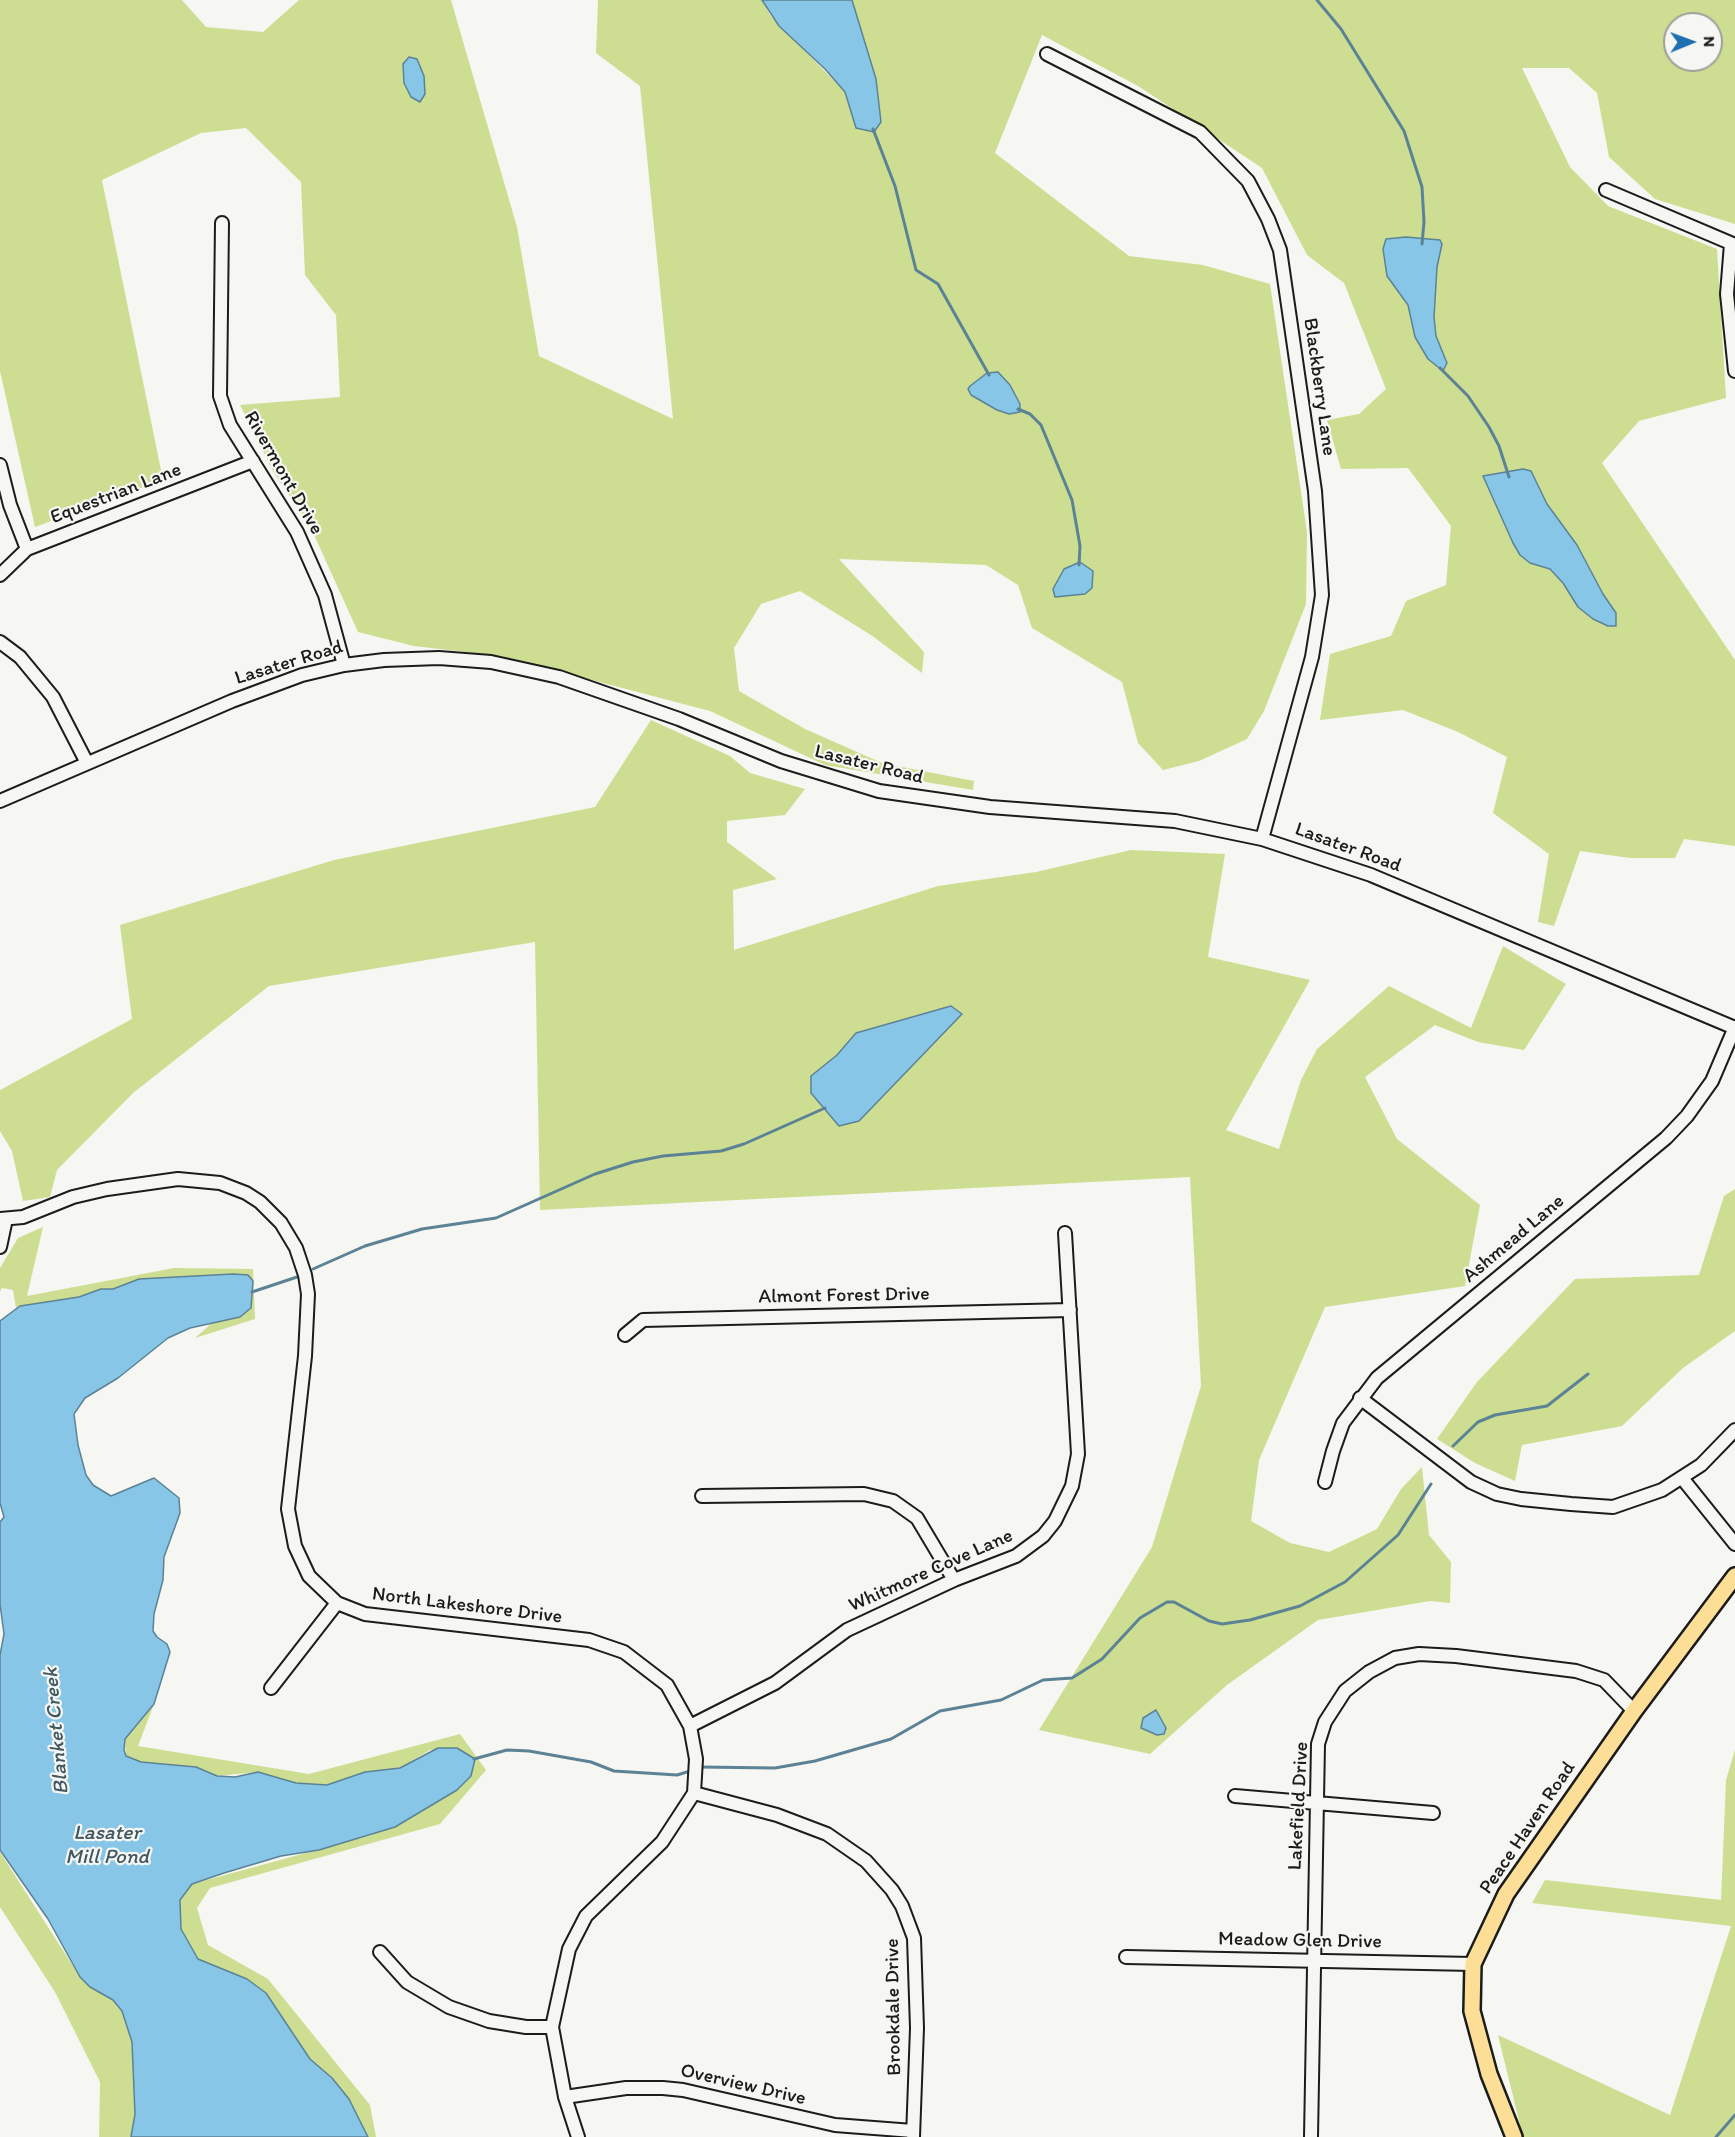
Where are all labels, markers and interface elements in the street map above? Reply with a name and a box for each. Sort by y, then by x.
north arrow [1663,12,1723,72]
text: N [1700,36,1719,47]
street label: Blackberry Lane [1297,316,1341,458]
street label: Rivermont Drive [238,407,328,539]
street label: Equestrian Lane [47,458,185,530]
street label: Lasater Road [232,635,346,691]
street label: Lasater Road [812,740,926,790]
street label: Lasater Road [1291,818,1405,878]
street label: Ashmead Lane [1458,1190,1570,1288]
street label: Almont Forest Drive [758,1283,930,1309]
street label: Whitmore Cove Lane [845,1524,1017,1618]
street label: North Lakeshore Drive [371,1582,563,1630]
water label: Blanket Creek [39,1666,75,1796]
street label: Lakefield Drive [1284,1741,1314,1871]
street label: Peace Haven Road [1475,1757,1581,1899]
water label: Lasater Mill Pond [65,1821,149,1871]
street label: Meadow Glen Drive [1218,1928,1382,1954]
street label: Brookdale Drive [881,1938,907,2076]
street label: Overview Drive [678,2059,808,2111]

